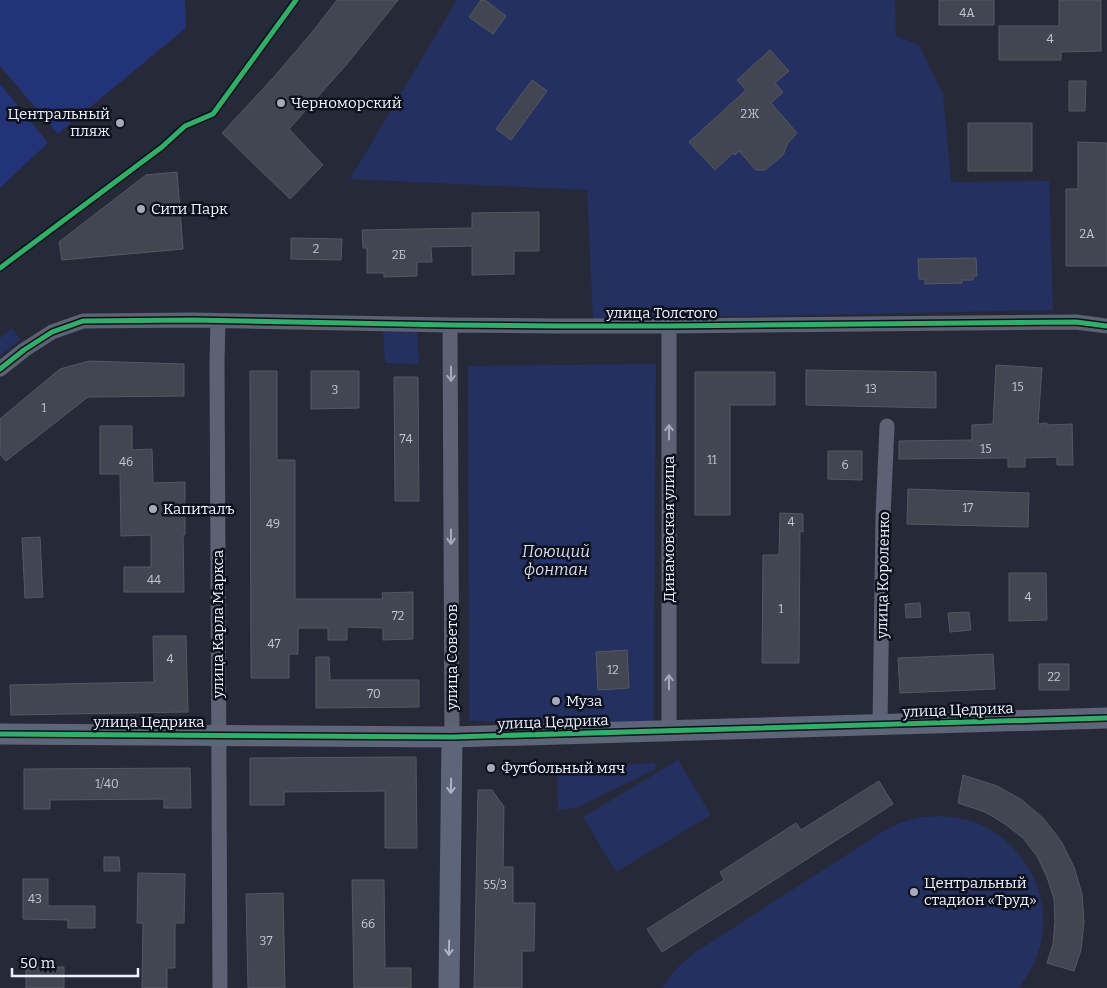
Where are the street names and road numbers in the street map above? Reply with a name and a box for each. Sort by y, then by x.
street label: улица Толстого [605,304,718,322]
street label: Динамовская улица [660,456,678,602]
street label: улица Короленко [873,511,893,640]
street label: улица Карла Маркса [209,550,227,699]
street label: улица Советов [443,604,461,711]
street label: улица Цедрика [901,699,1014,721]
street label: улица Цедрика [496,711,609,733]
street label: улица Цедрика [92,713,205,731]

